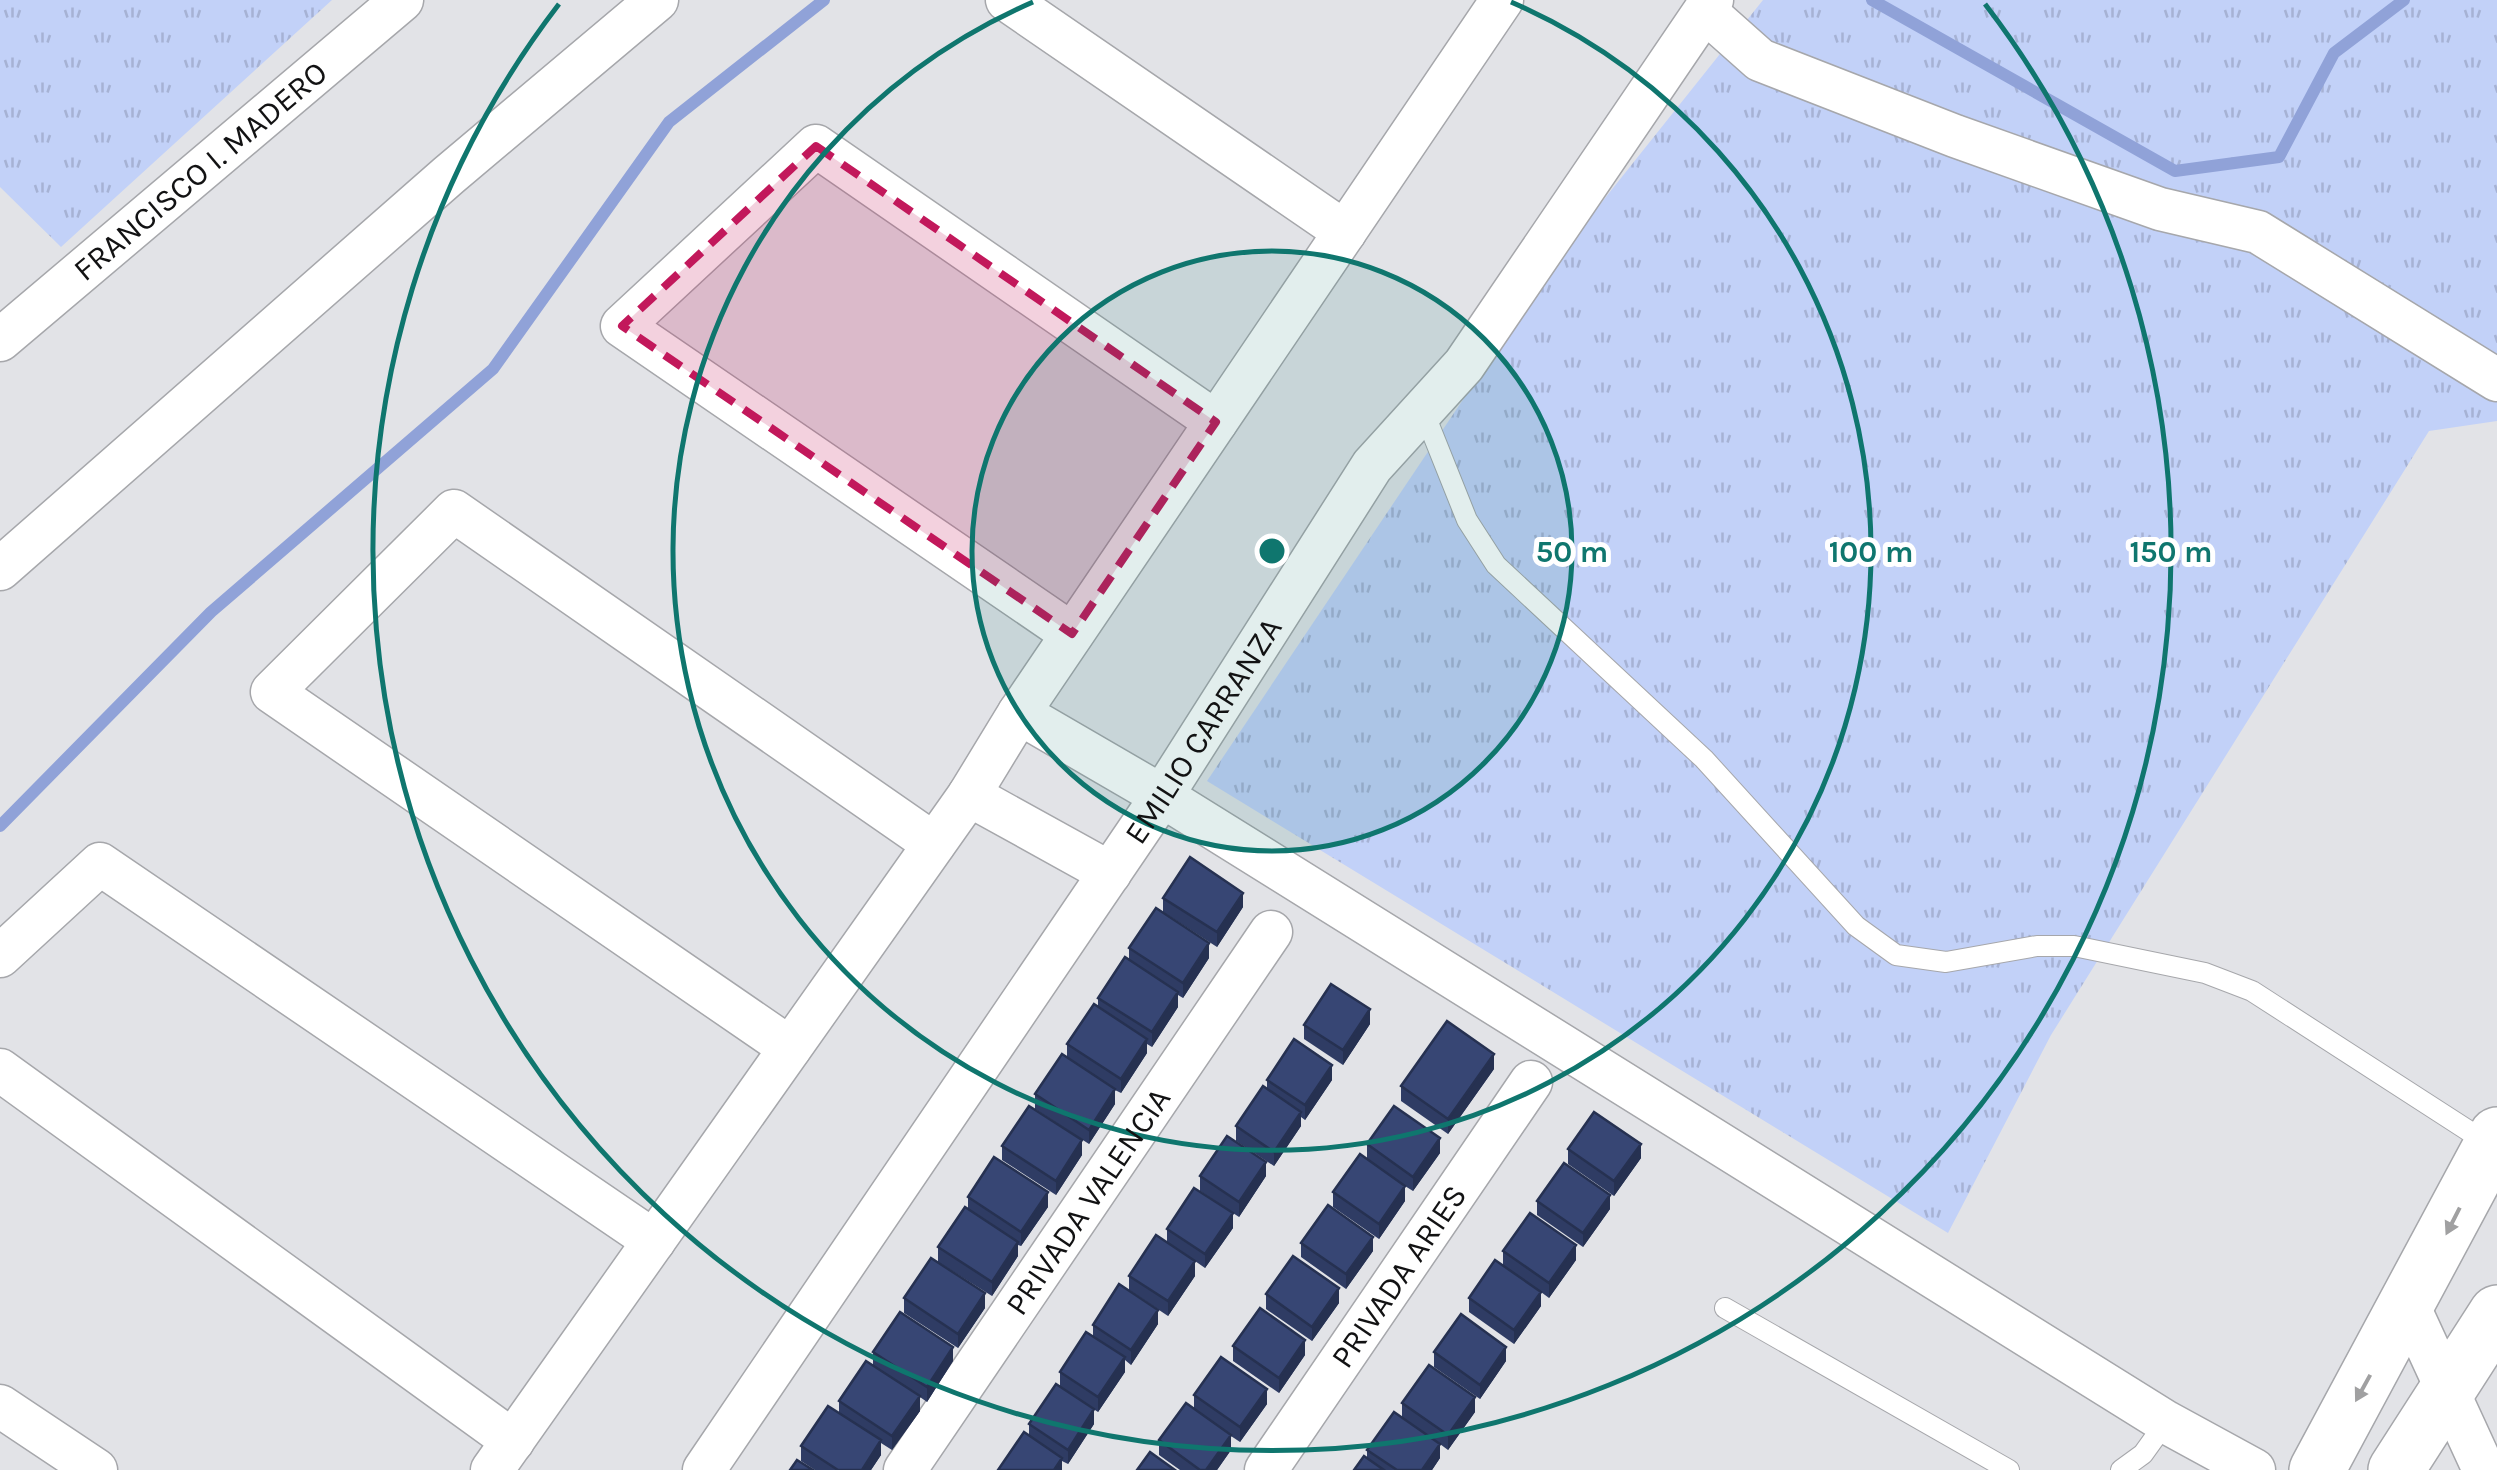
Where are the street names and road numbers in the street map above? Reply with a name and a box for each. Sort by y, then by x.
street label: FRANCISCO I. MADERO [66,54,334,289]
street label: EMILIO CARRANZA [1117,611,1290,851]
street label: PRIVADA VALENCIA [998,1081,1178,1322]
street label: PRIVADA ARIES [1324,1178,1474,1375]

